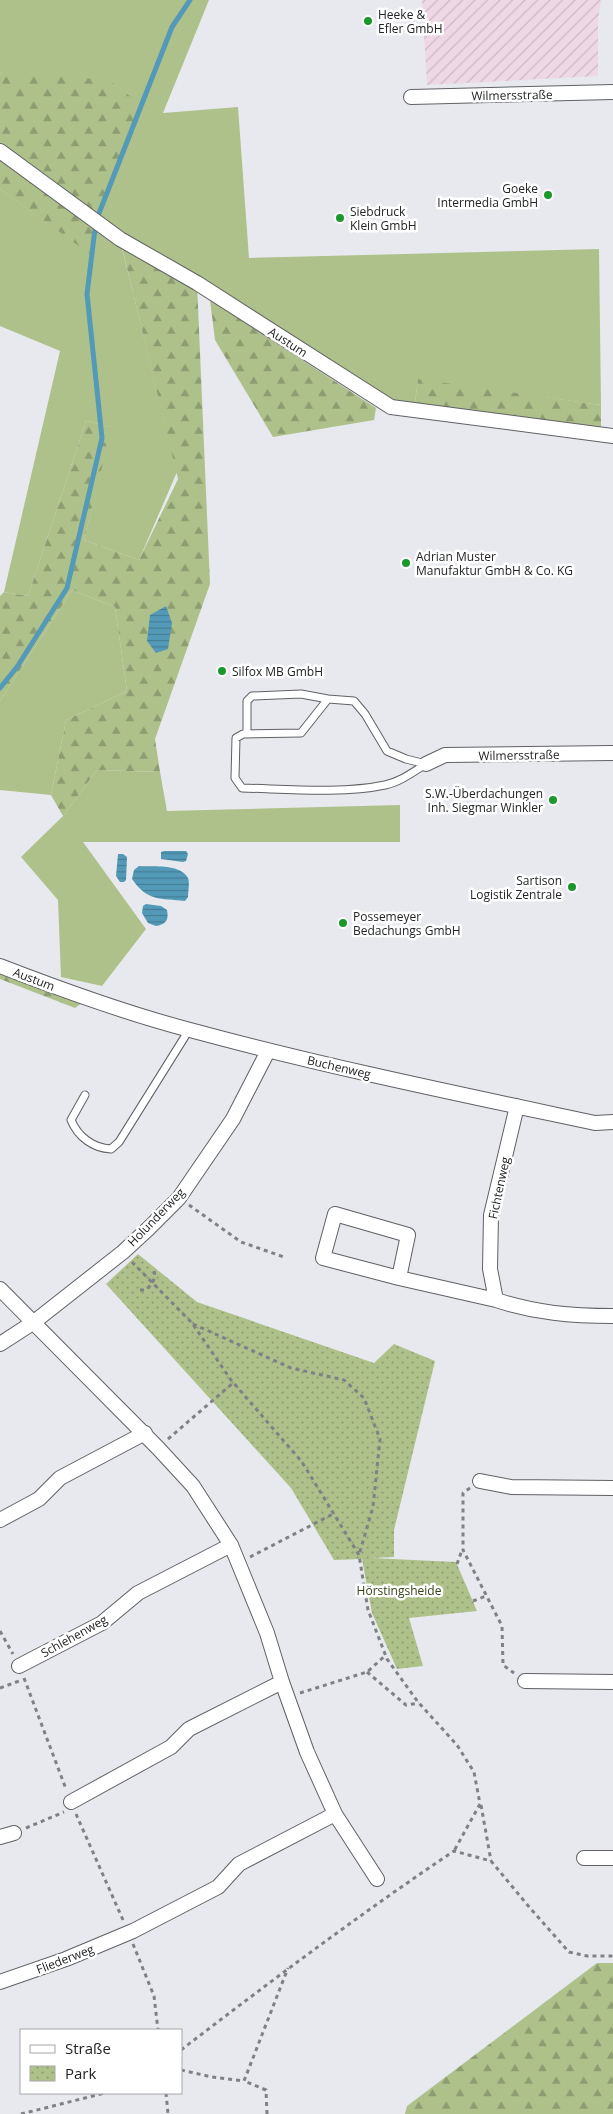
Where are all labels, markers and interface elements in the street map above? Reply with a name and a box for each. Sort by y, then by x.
place label: Heeke & Efler GmbH [378,6,443,37]
marker: Heeke & Efler GmbH [362,15,374,27]
street label: Wilmersstraße [471,86,553,104]
place label: Goeke Intermedia GmbH [437,180,538,211]
marker: Goeke Intermedia GmbH [542,189,554,201]
place label: Siebdruck Klein GmbH [350,203,417,234]
marker: Siebdruck Klein GmbH [334,212,346,224]
street label: Austum [265,323,311,361]
place label: Adrian Muster Manufaktur GmbH & Co. KG [416,548,573,579]
marker: Adrian Muster Manufaktur GmbH & Co. KG [400,557,412,569]
place label: Silfox MB GmbH [232,663,323,680]
marker: Silfox MB GmbH [216,665,228,677]
street label: Wilmersstraße [478,746,560,764]
place label: S.W.-Überdachungen Inh. Siegmar Winkler [425,785,543,816]
marker: S.W.-Überdachungen Inh. Siegmar Winkler [547,794,559,806]
place label: Sartison Logistik Zentrale [470,872,562,903]
marker: Sartison Logistik Zentrale [566,881,578,893]
place label: Possemeyer Bedachungs GmbH [353,908,461,939]
marker: Possemeyer Bedachungs GmbH [337,917,349,929]
street label: Austum [11,963,57,995]
street label: Buchenweg [305,1051,373,1083]
street label: Fichtenweg [484,1155,514,1221]
street label: Holunderweg [124,1184,189,1250]
park label: Hörstingsheide [357,1582,442,1599]
street label: Schlehenweg [38,1611,111,1661]
street label: Fliederweg [34,1940,97,1978]
legend [20,2029,182,2094]
text: Straße [65,2038,111,2058]
text: Park [65,2063,96,2083]

